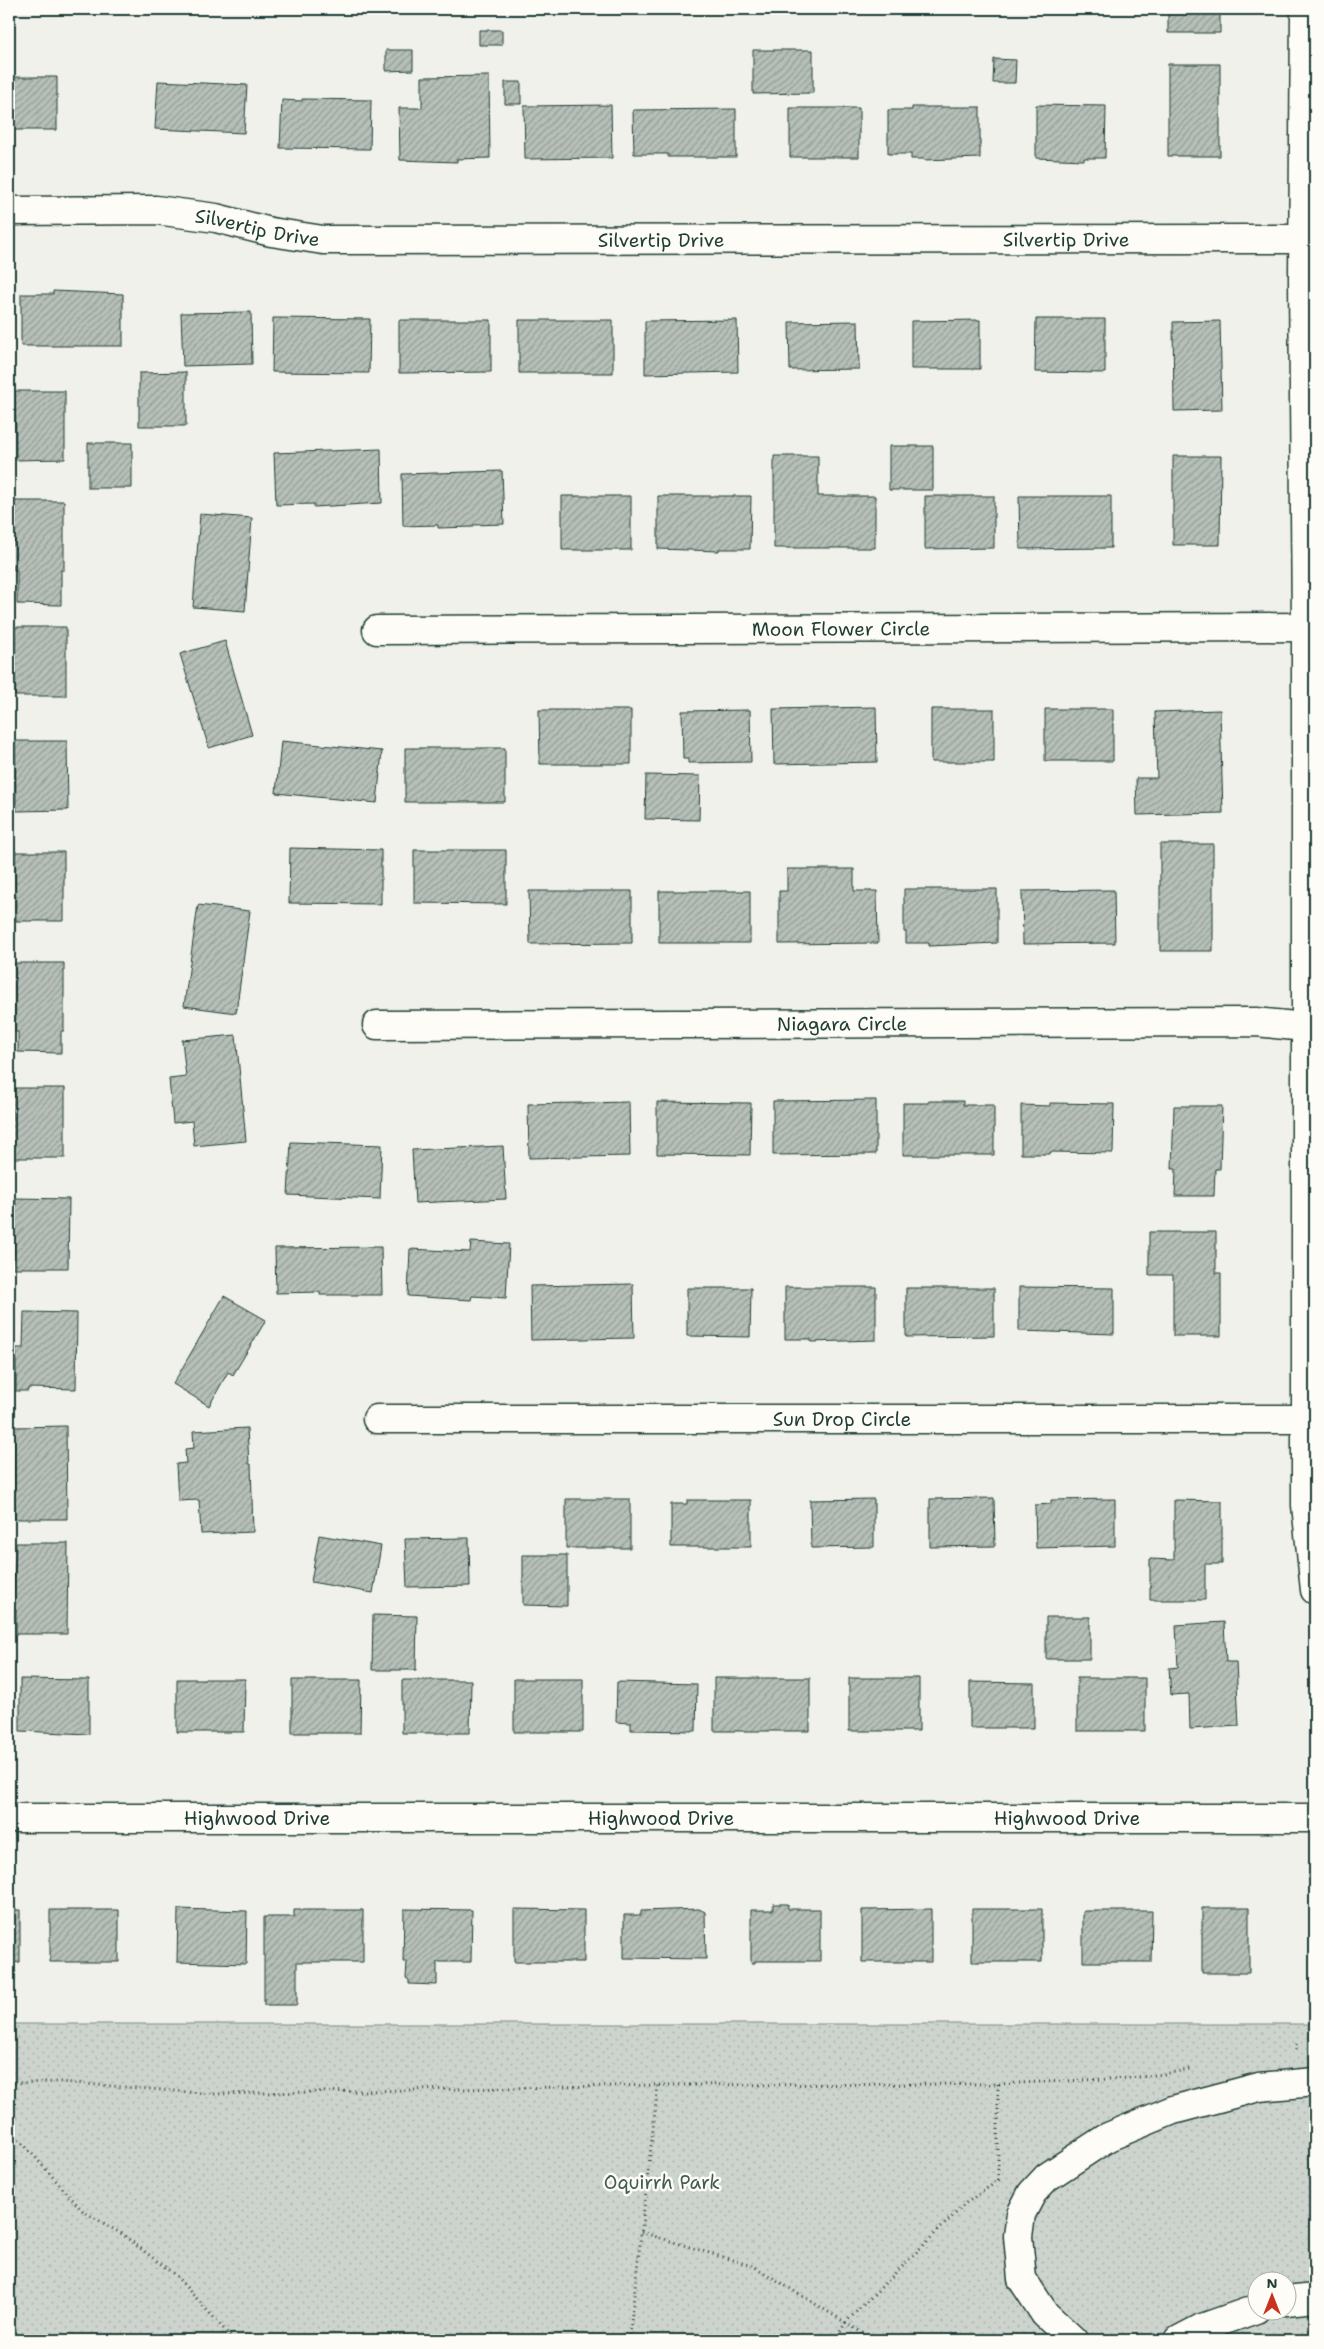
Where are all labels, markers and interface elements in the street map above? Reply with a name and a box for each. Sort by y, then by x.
street label: Silvertip Drive [194,203,322,252]
street label: Silvertip Drive [598,227,725,252]
street label: Silvertip Drive [1003,227,1130,252]
street label: Moon Flower Circle [752,616,930,641]
street label: Niagara Circle [777,1011,907,1036]
street label: Sun Drop Circle [773,1407,911,1432]
street label: Highwood Drive [184,1806,330,1831]
street label: Highwood Drive [588,1806,734,1831]
street label: Highwood Drive [994,1806,1140,1831]
park label: Oquirrh Park [604,2170,720,2195]
north arrow [1246,2272,1296,2322]
text: N [1266,2274,1278,2292]

